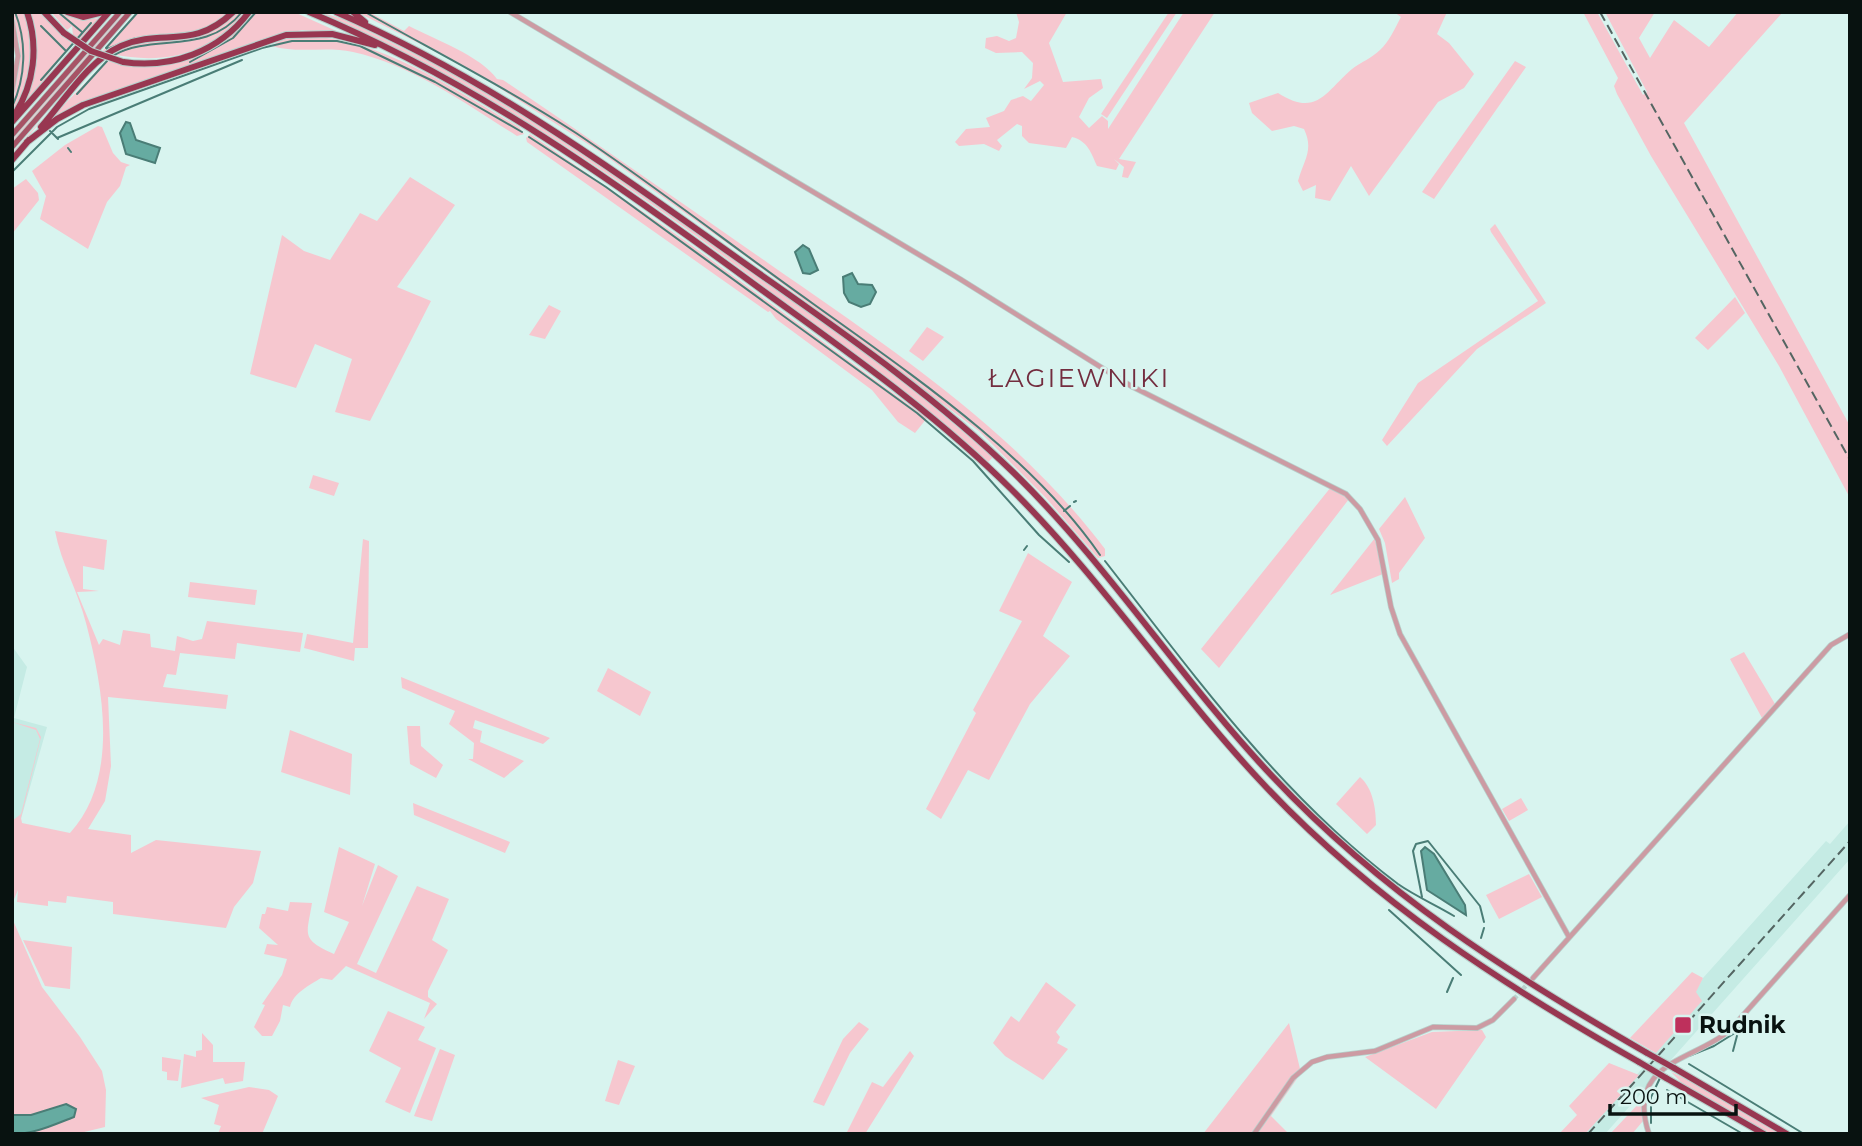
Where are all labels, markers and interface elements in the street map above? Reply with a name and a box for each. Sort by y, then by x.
district label: ŁAGIEWNIKI [988,362,1170,394]
place label: Rudnik [1699,1011,1786,1039]
marker: Rudnik [1673,1015,1693,1035]
scale bar [1610,1072,1736,1116]
text: 200 m [1620,1084,1687,1109]

